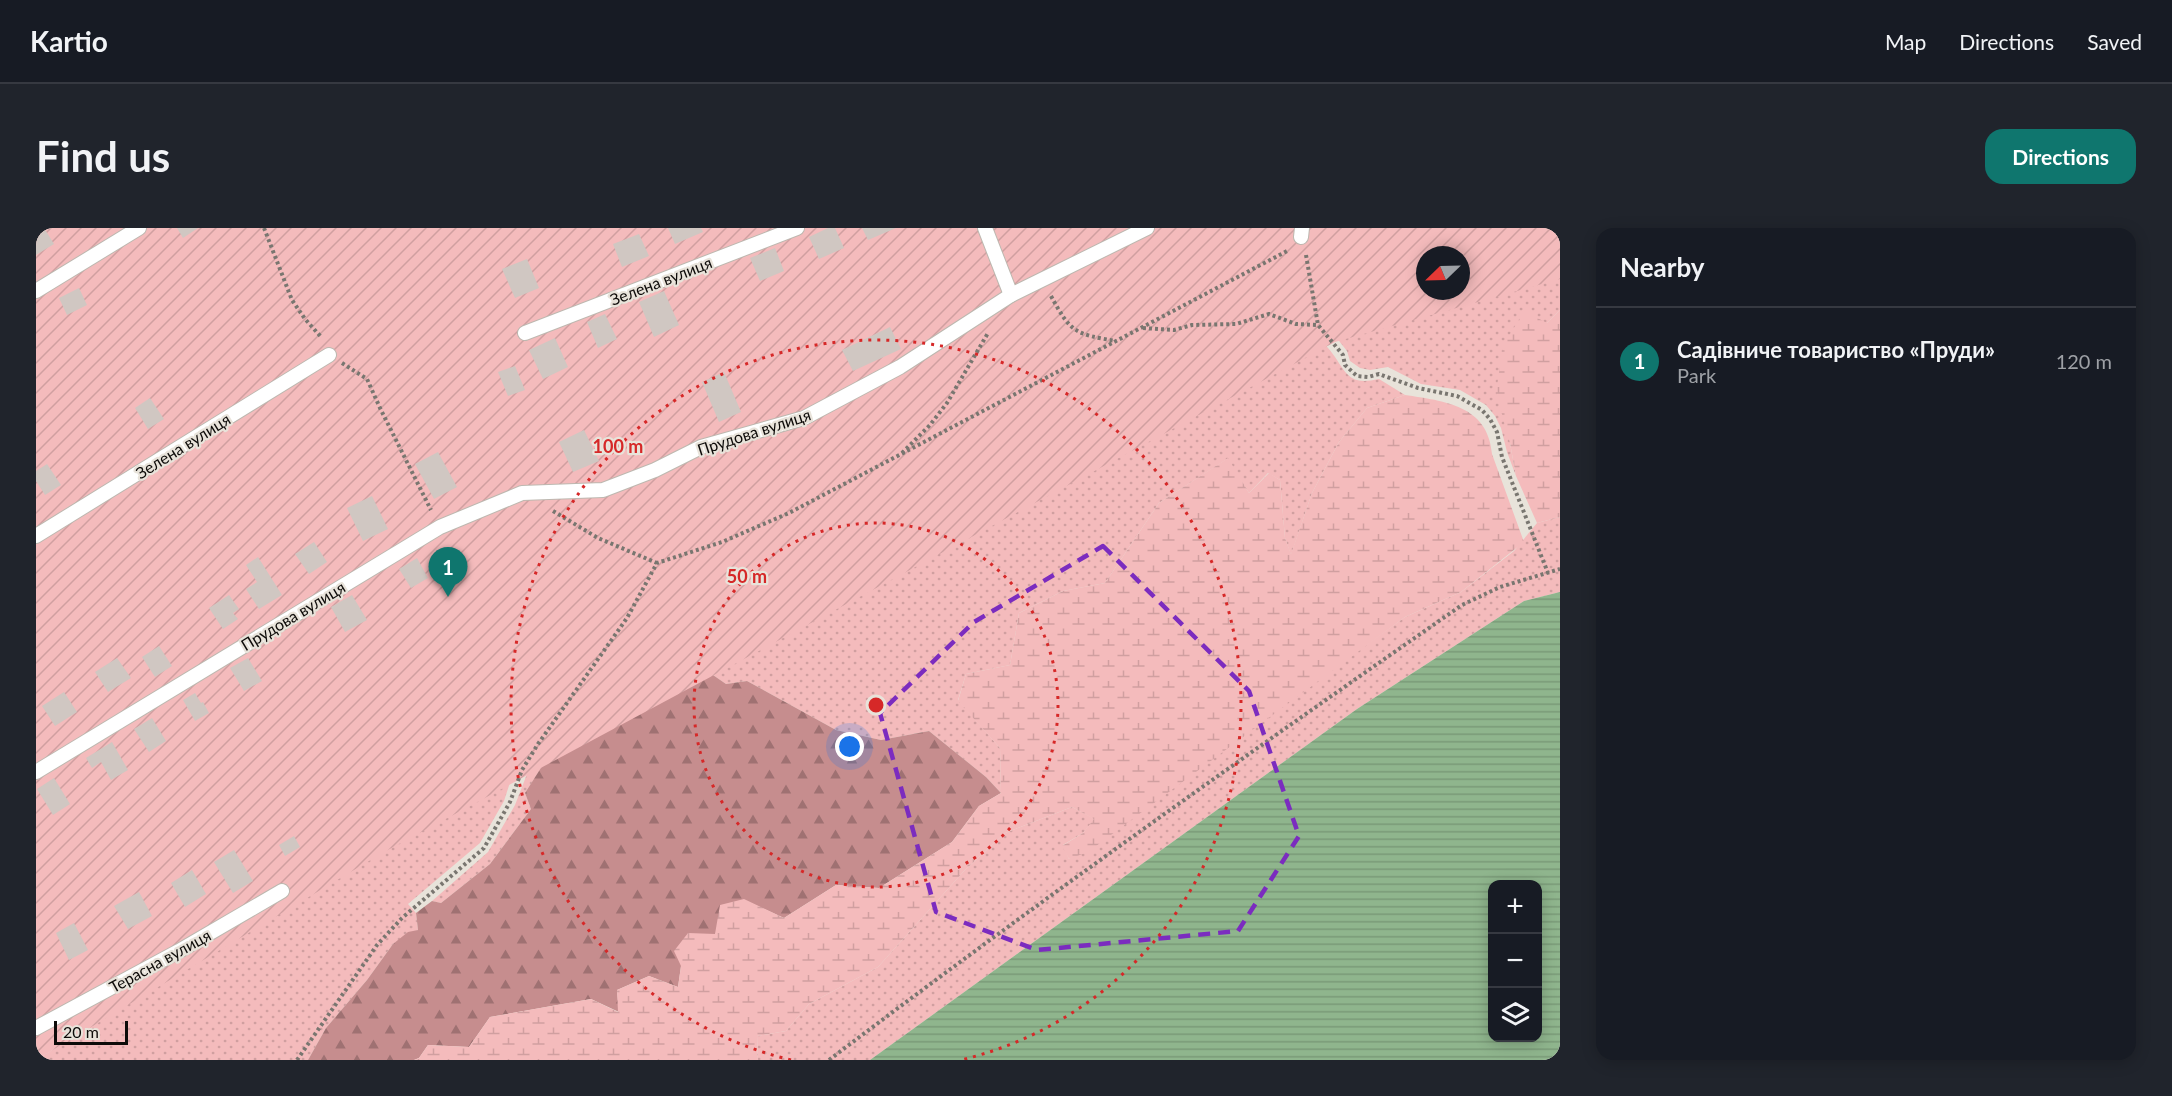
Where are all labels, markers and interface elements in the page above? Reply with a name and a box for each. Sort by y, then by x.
text: Kartio [30,24,108,58]
text: Map [1885,29,1926,54]
text: Directions [1959,29,2054,54]
text: Saved [2087,29,2142,54]
button: Directions [1985,129,2136,184]
text: Find us [36,131,170,181]
north arrow [1416,246,1470,300]
text: Nearby [1620,251,1705,283]
street label: Зелена вулиця [607,252,715,309]
text: Садівниче товариство «Пруди» [1677,336,1995,363]
text: 1 [1634,349,1645,373]
text: 120 m [2056,349,2112,373]
text: Park [1677,363,1716,387]
street label: Прудова вулиця [695,404,813,459]
street label: Зелена вулиця [132,409,233,482]
text: 100 m [593,435,643,457]
pin: 1 [428,548,468,597]
text: 50 m [727,565,767,587]
street label: Прудова вулиця [237,577,348,654]
centre of rings [866,695,886,715]
your location [835,732,864,761]
map controls [1488,880,1542,1042]
button: + [1488,880,1542,934]
street label: Терасна вулиця [106,925,214,996]
button: − [1488,934,1542,988]
button: layers [1488,988,1542,1042]
scale bar [54,1018,128,1046]
text: 20 m [63,1022,99,1041]

